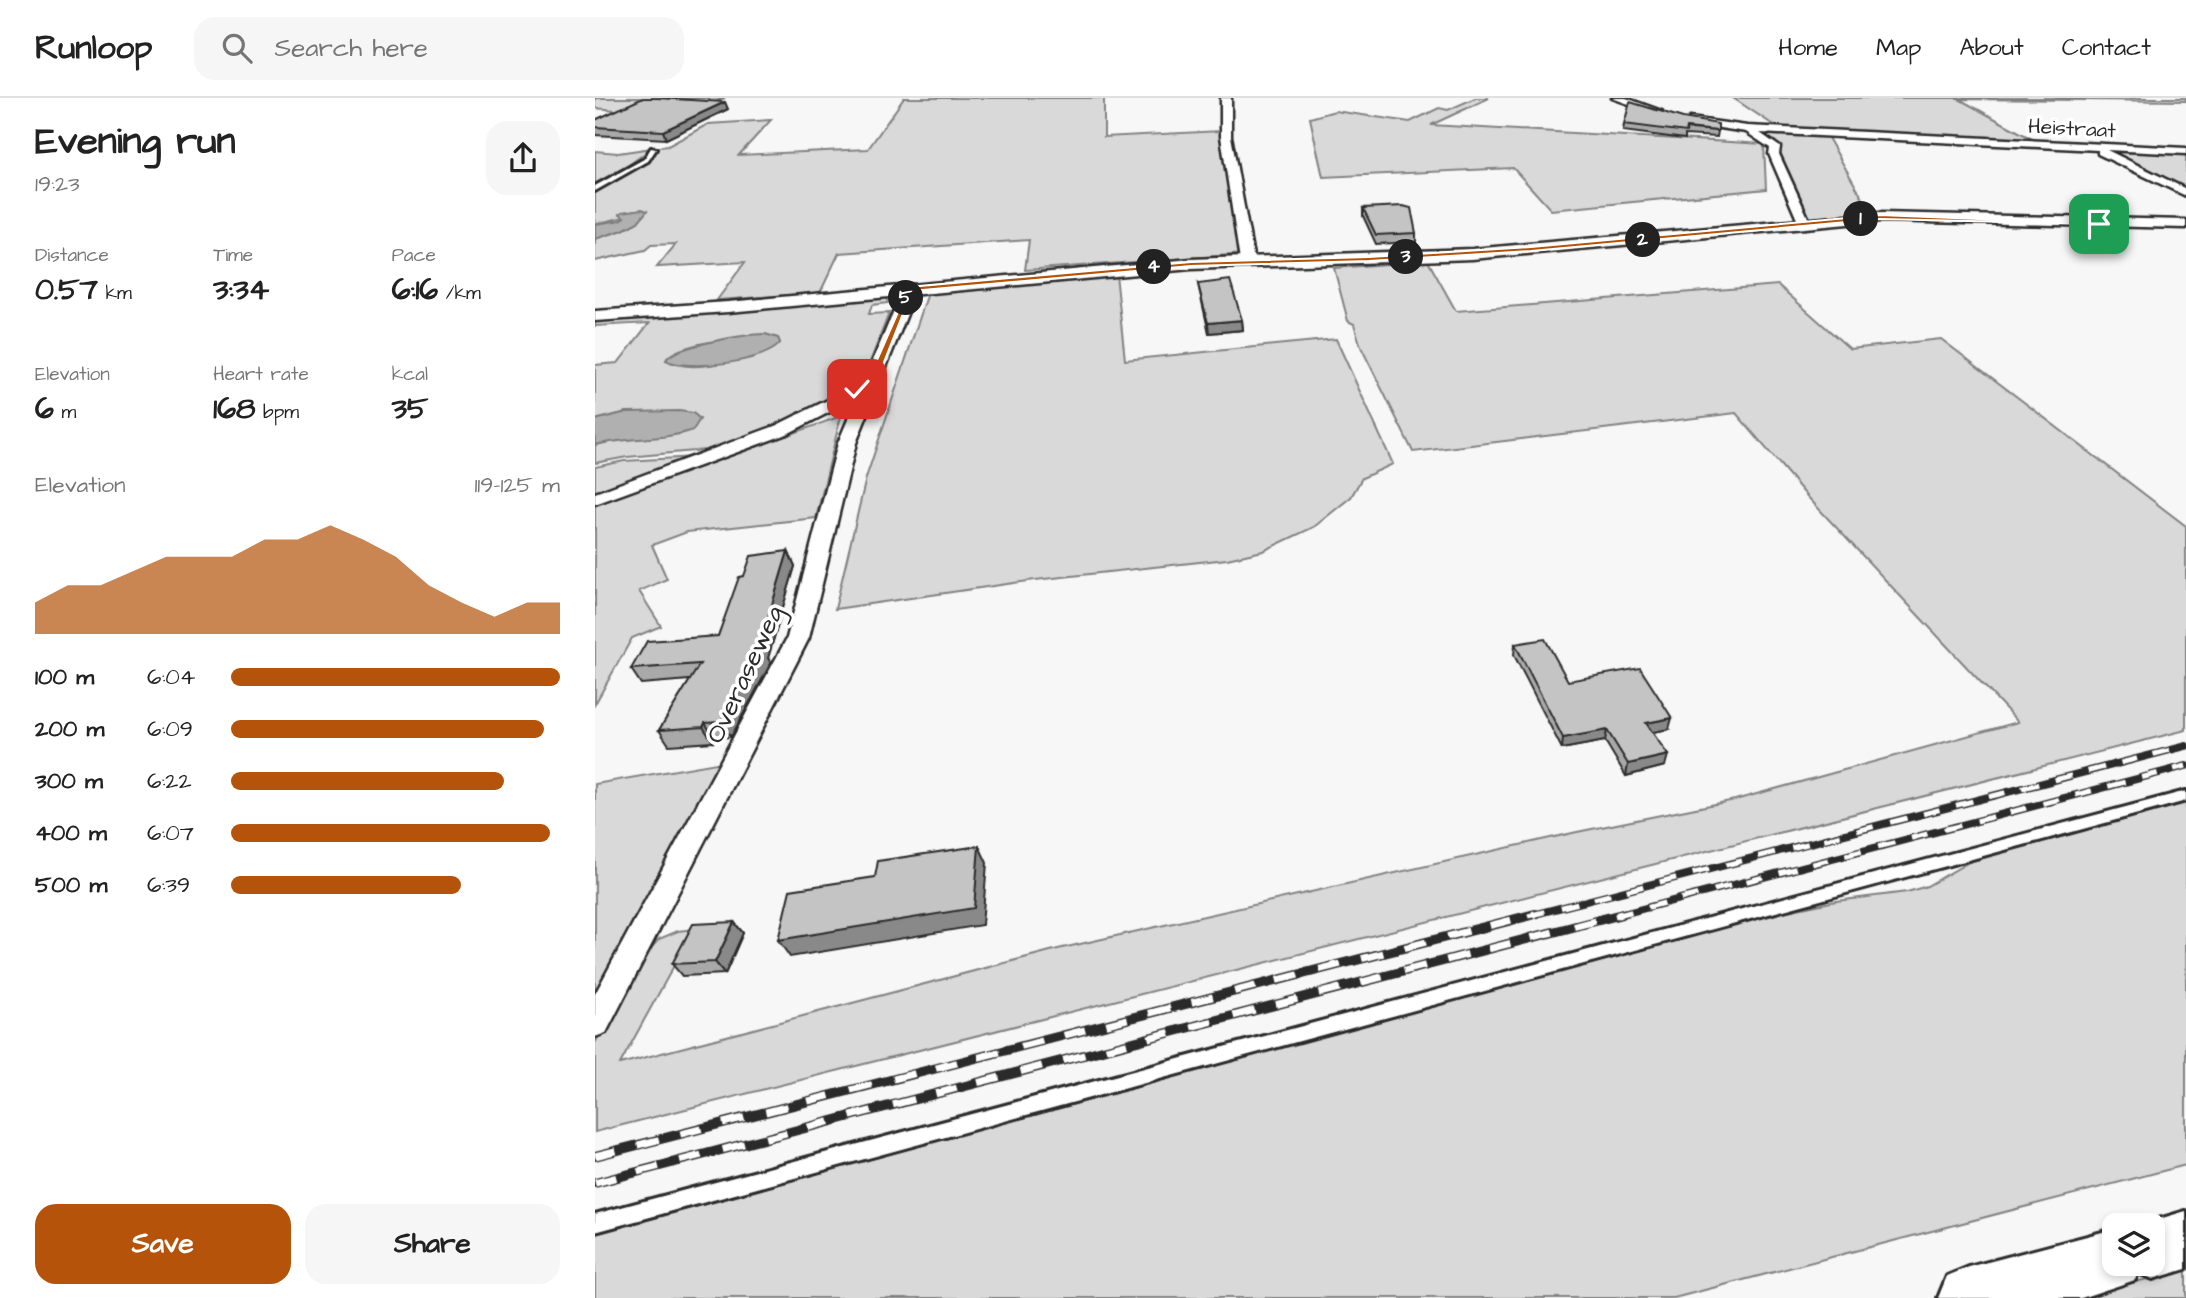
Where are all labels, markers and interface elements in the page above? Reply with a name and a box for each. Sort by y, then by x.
search box [194,17,684,80]
text: Runloop [35,25,152,71]
icon: search [218,29,256,67]
text: Search here [274,30,428,66]
text: Home [1778,31,1838,65]
text: Map [1876,31,1921,65]
text: About [1959,31,2024,65]
text: Contact [2062,31,2151,65]
street label: Heistraat [2027,112,2117,145]
text: Evening run [35,116,236,168]
button: share [486,121,560,195]
text: 19:23 [35,168,80,200]
pin [2069,194,2129,254]
pin: 1 [1843,202,1879,236]
text: 1 [1859,205,1862,232]
icon: arrive [2080,205,2118,243]
pin: 2 [1625,222,1661,258]
text: 2 [1637,226,1648,253]
pin: 3 [1389,240,1423,274]
text: Distance [35,242,109,269]
text: Time [213,242,253,269]
text: Pace [392,242,436,269]
text: 3 [1401,243,1410,270]
pin: 4 [1137,250,1171,284]
text: 4 [1147,253,1160,280]
text: 0.57 [35,269,98,311]
text: 3:34 [213,269,269,311]
text: 6:16 [392,269,438,311]
text: km [98,280,132,307]
text: /km [438,280,481,307]
pin: 5 [889,280,923,316]
text: 5 [899,284,912,311]
pin [827,359,887,419]
text: Elevation [35,361,110,388]
text: Heart rate [213,361,309,388]
text: kcal [392,361,428,388]
icon: check [838,370,876,408]
text: 6 [35,388,54,430]
text: 168 [213,388,255,430]
text: 35 [392,388,428,430]
text: m [54,399,76,426]
text: bpm [255,399,299,426]
text: Elevation [35,469,126,501]
text: 119–125 m [474,469,560,501]
street label: Overaseweg [697,600,794,750]
text: 100 m [35,661,94,693]
text: 6:04 [147,661,195,693]
text: 200 m [35,713,104,745]
text: 6:09 [147,713,193,745]
text: 300 m [35,765,103,797]
text: 6:22 [147,765,192,797]
text: 400 m [35,817,107,849]
text: 6:07 [147,817,194,849]
text: 500 m [35,869,107,901]
text: 6:39 [147,869,190,901]
button: Save [35,1204,291,1284]
button: Share [305,1204,560,1284]
map controls [2102,1213,2165,1276]
button: layers [2102,1213,2165,1276]

